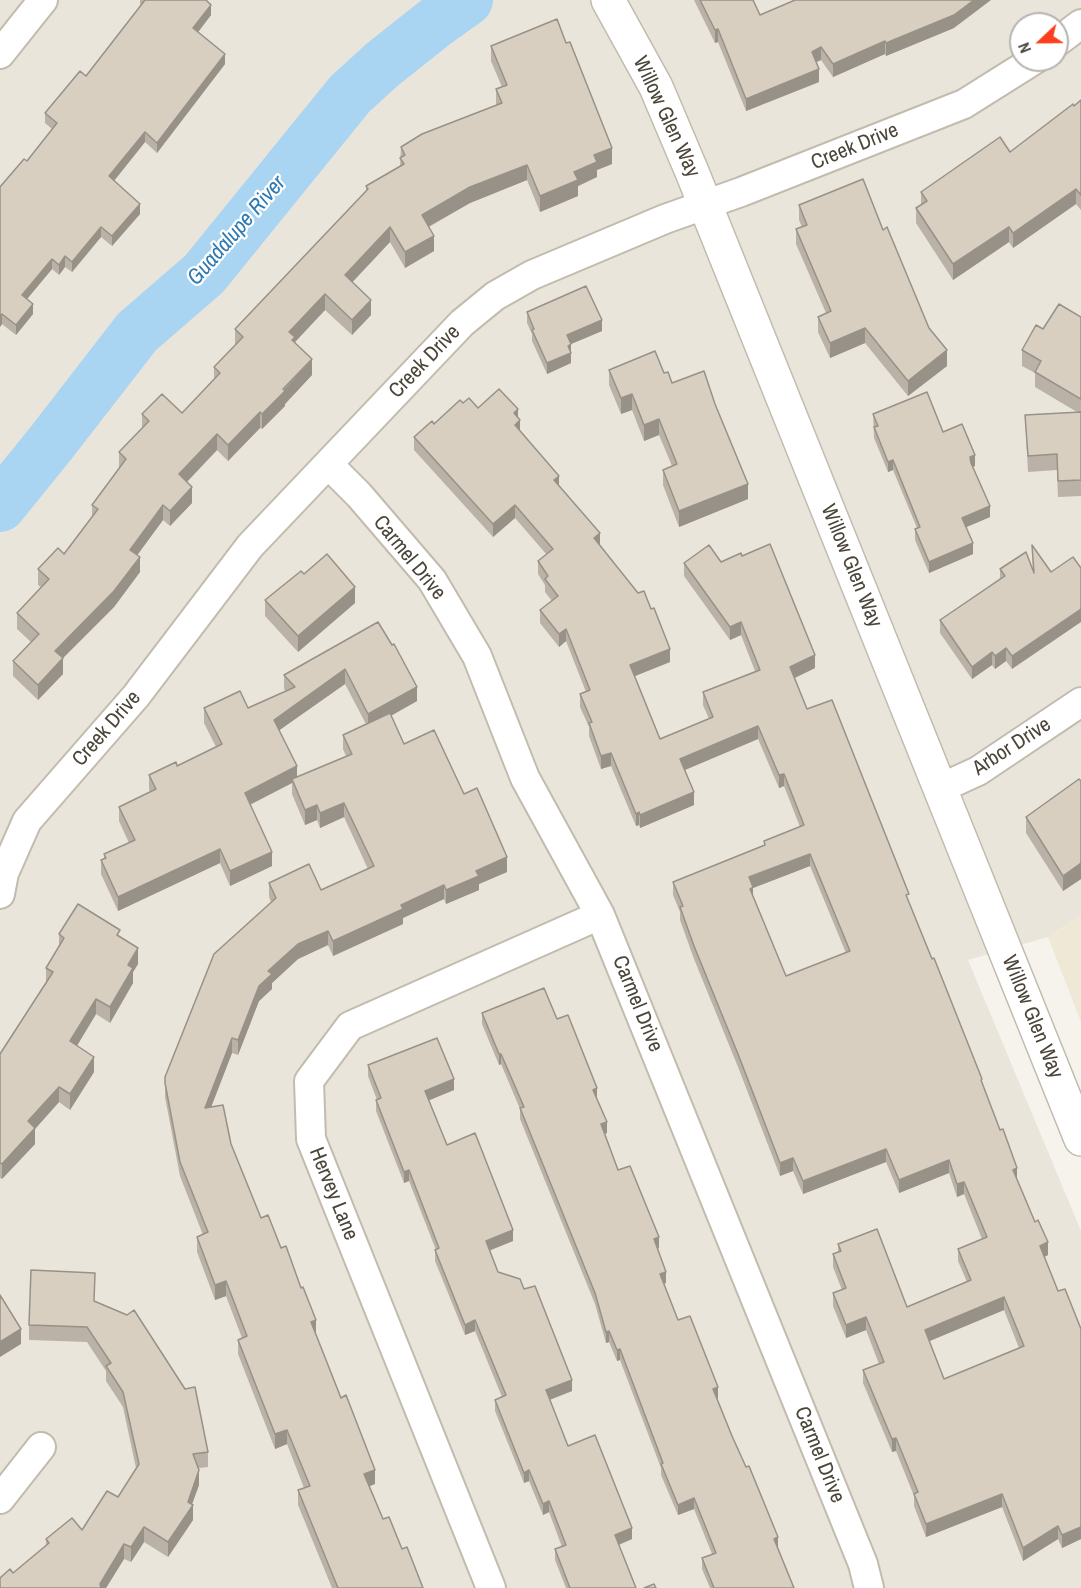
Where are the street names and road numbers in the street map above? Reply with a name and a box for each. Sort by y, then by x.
street label: Willow Glen Way [627,53,705,181]
street label: Creek Drive [808,118,902,176]
street label: Creek Drive [384,320,466,404]
street label: Willow Glen Way [815,501,887,631]
street label: Carmel Drive [367,511,451,605]
street label: Creek Drive [67,686,147,772]
street label: Arbor Drive [968,712,1056,782]
street label: Carmel Drive [606,952,668,1056]
street label: Willow Glen Way [996,952,1068,1082]
street label: Hervey Lane [303,1144,363,1244]
street label: Carmel Drive [788,1403,850,1507]

